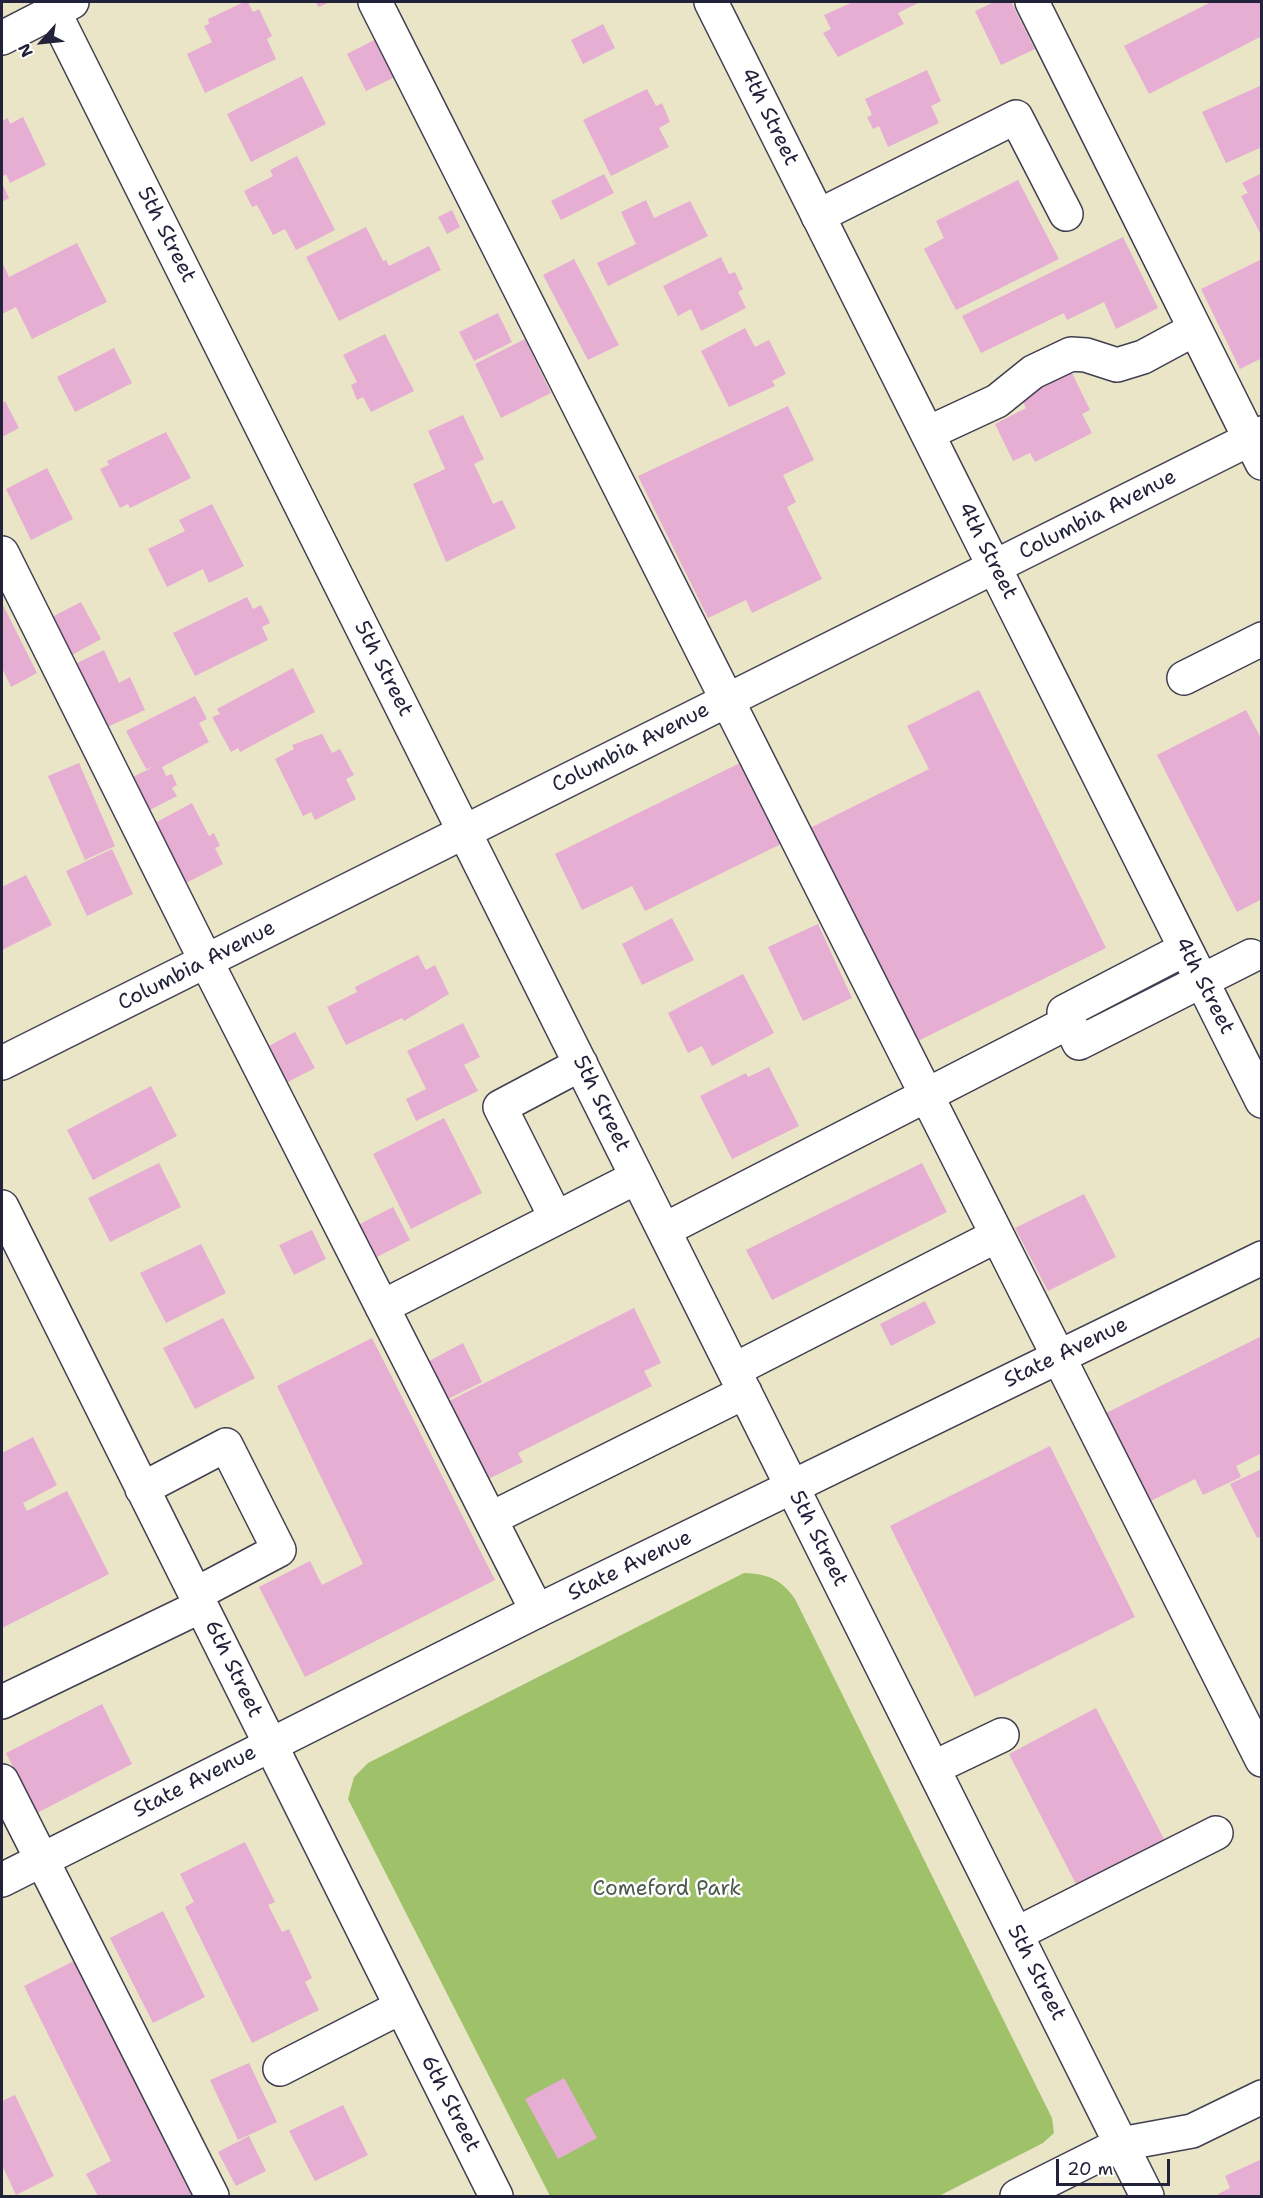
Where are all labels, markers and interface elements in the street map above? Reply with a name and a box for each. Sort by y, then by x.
north arrow [12,12,72,72]
text: N [13,40,38,61]
street label: 4th Street [735,64,803,170]
street label: 5th Street [131,183,201,287]
street label: Columbia Avenue [1015,464,1181,566]
street label: 4th Street [952,498,1022,604]
street label: 5th Street [348,617,418,721]
street label: Columbia Avenue [548,697,714,799]
street label: Columbia Avenue [114,915,280,1017]
street label: 4th Street [1169,933,1239,1039]
street label: 5th Street [567,1052,635,1156]
street label: State Avenue [1000,1312,1132,1394]
street label: 5th Street [783,1487,853,1591]
street label: State Avenue [564,1525,696,1607]
street label: 6th Street [199,1616,267,1722]
street label: State Avenue [129,1740,261,1824]
park label: Comeford Park [593,1877,741,1903]
street label: 5th Street [1001,1921,1071,2025]
street label: 6th Street [415,2051,485,2157]
scale bar [1059,2147,1173,2185]
text: 20 m [1067,2157,1113,2181]

